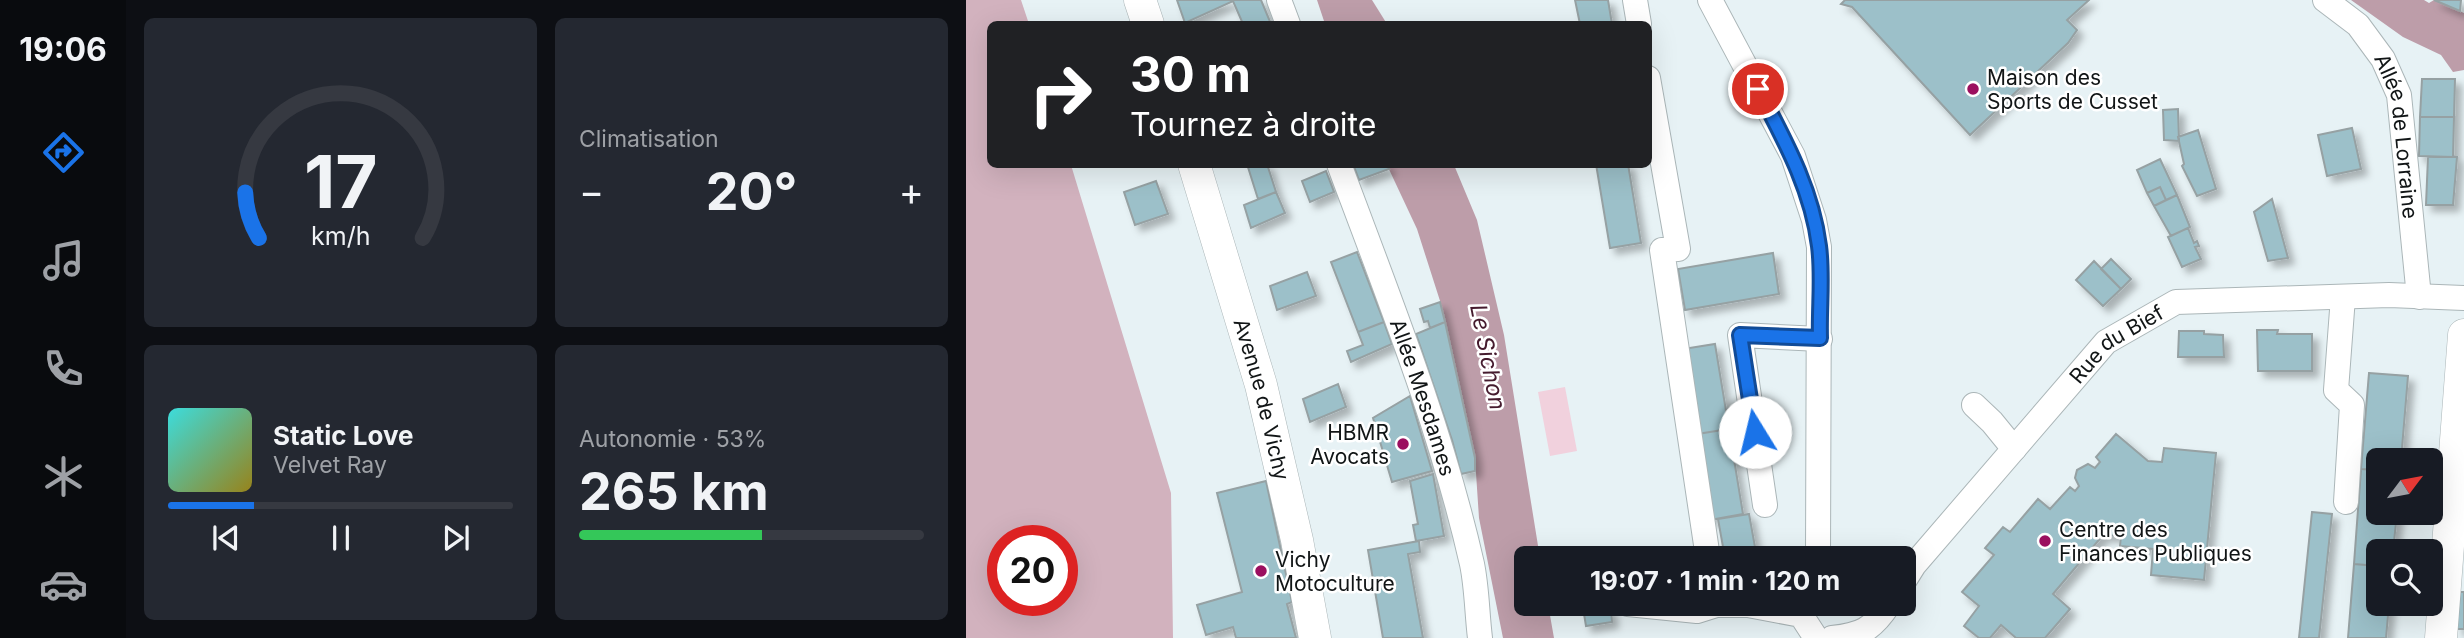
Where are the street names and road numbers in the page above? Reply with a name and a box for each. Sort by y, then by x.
street label: Allée de Lorraine [2370,50,2424,220]
street label: Rue du Bief [2064,299,2168,388]
street label: Avenue de Vichy [1229,315,1295,483]
street label: Allée Mesdames [1385,315,1461,479]

